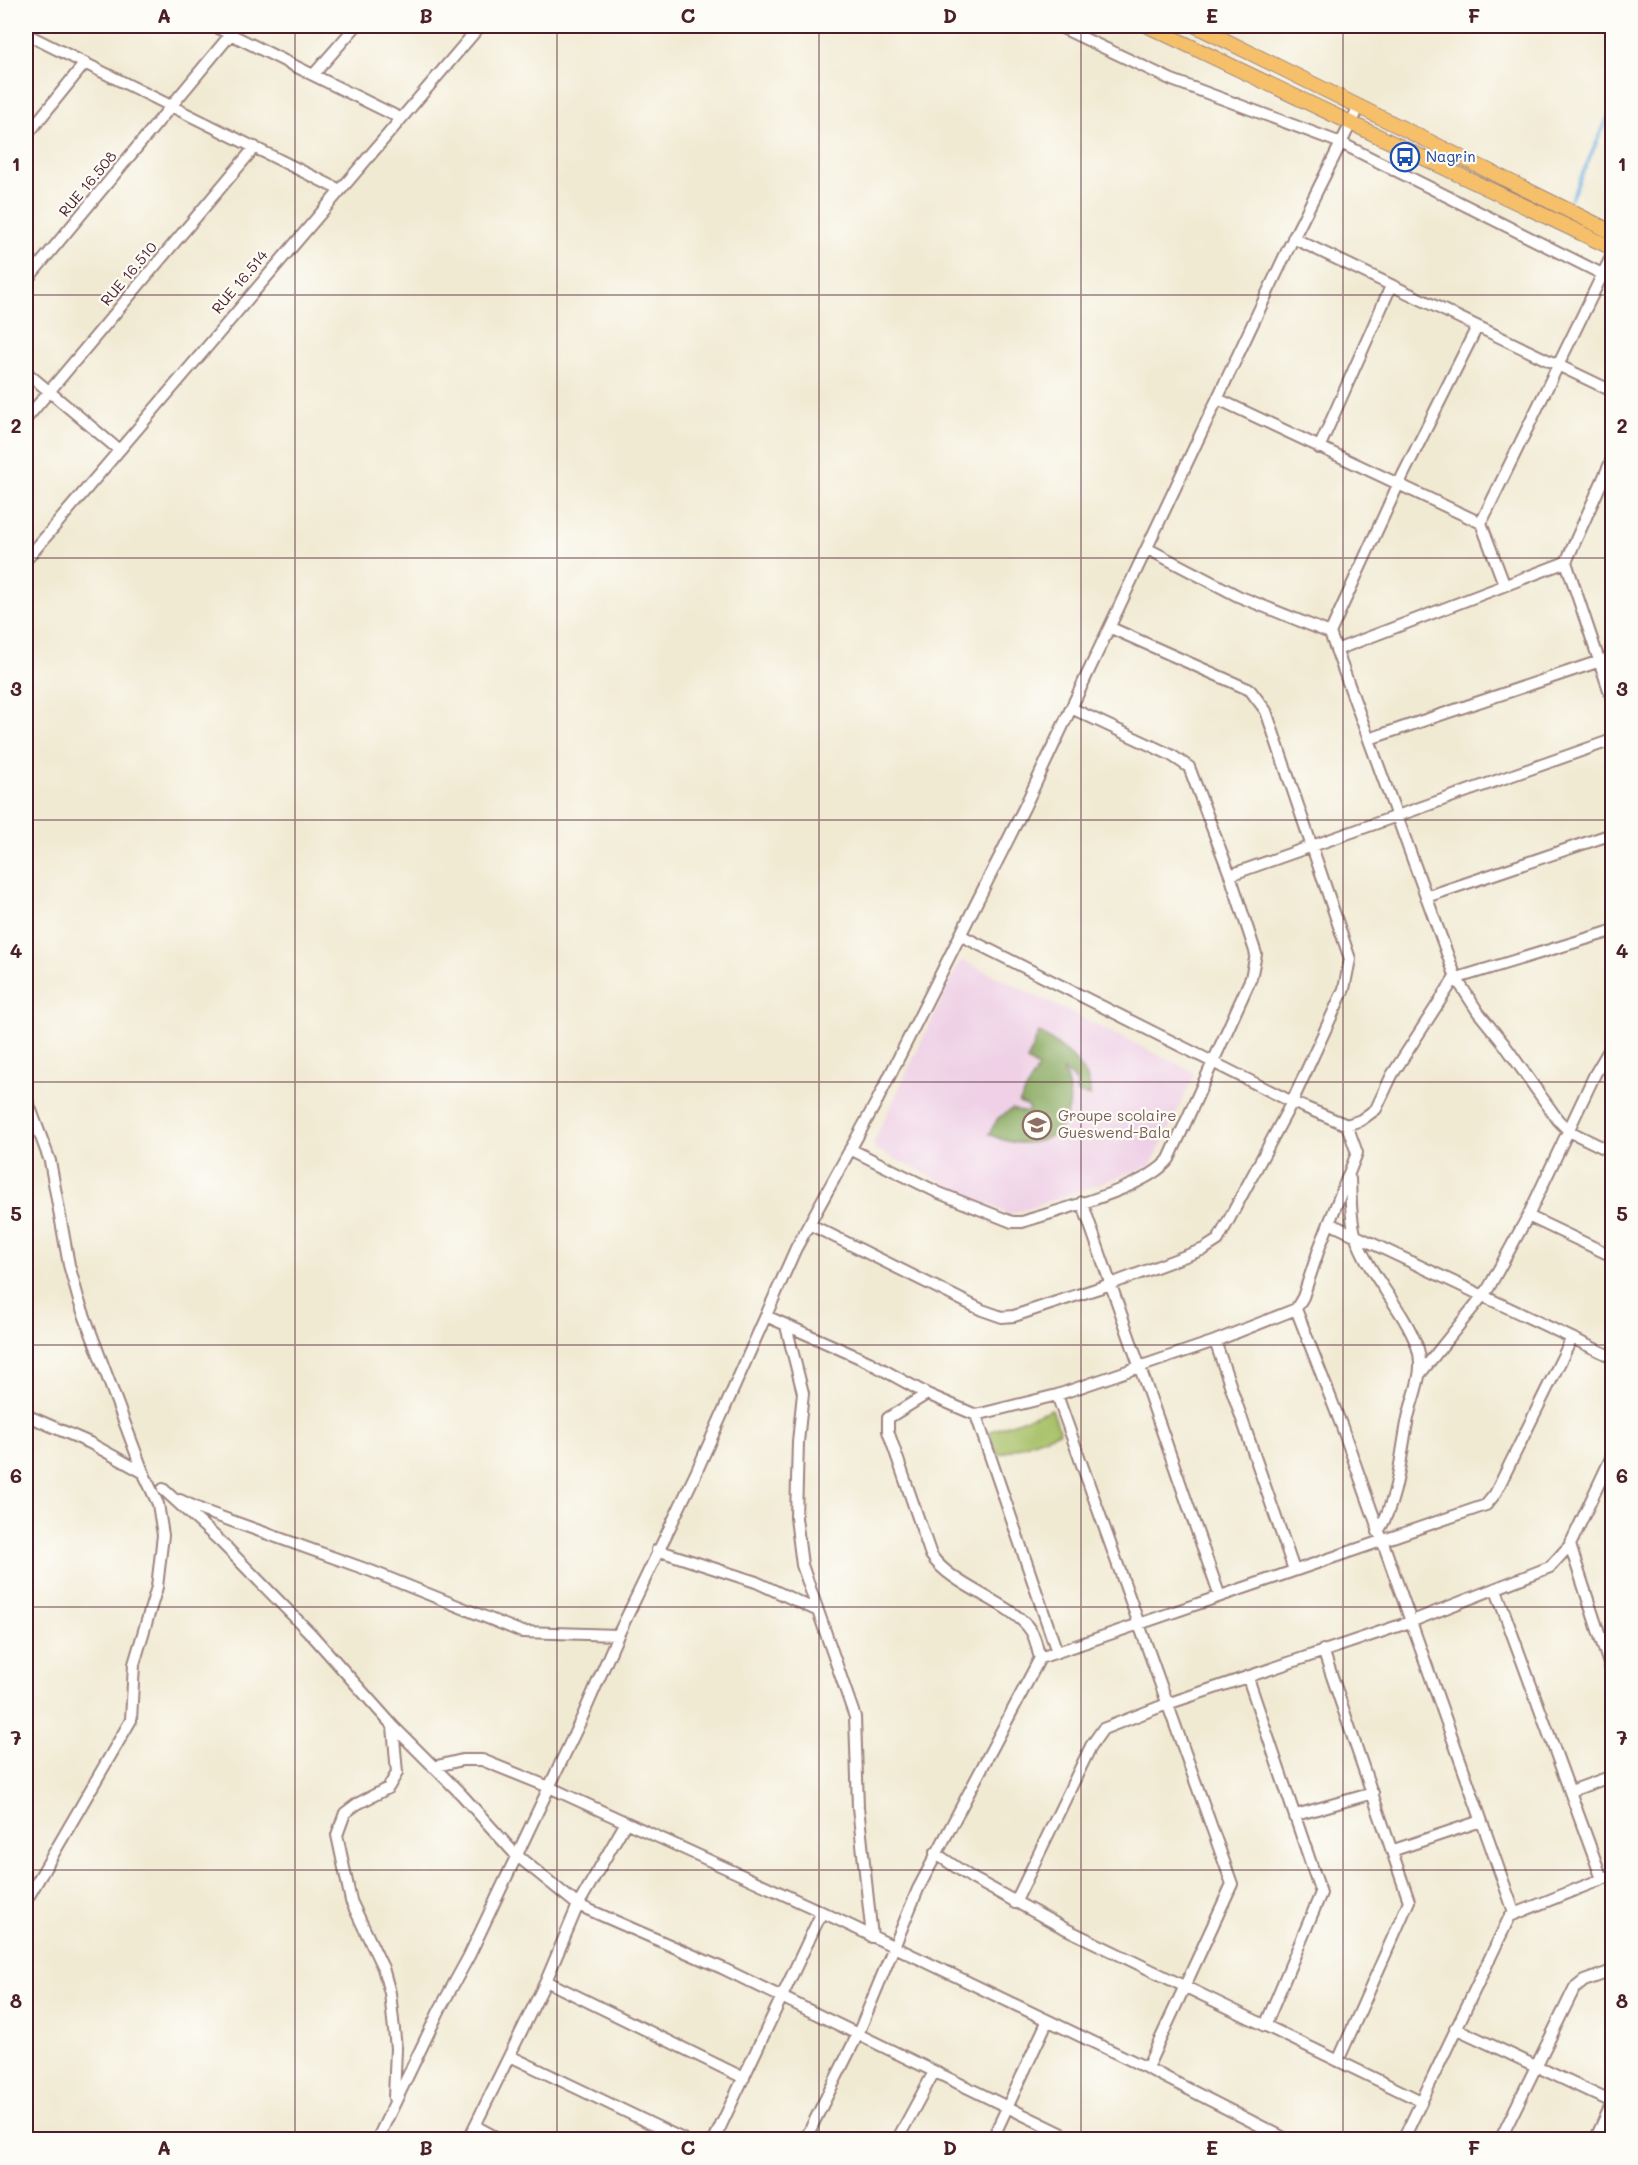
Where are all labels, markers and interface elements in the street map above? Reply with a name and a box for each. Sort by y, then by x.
text: A [157,2,171,28]
text: B [419,2,433,28]
text: C [681,2,696,28]
text: D [943,2,957,28]
text: E [1206,2,1218,28]
text: F [1468,2,1481,28]
bus stop icon: Nagrin [1389,141,1421,173]
street label: RUE 16.508 [54,146,121,221]
place label: Nagrin [1426,146,1476,166]
text: 1 [12,150,20,176]
text: 1 [1618,150,1626,176]
street label: RUE 16.510 [96,237,161,310]
street label: RUE 16.514 [207,245,272,317]
text: 2 [10,412,22,438]
text: 2 [1616,412,1628,438]
text: 3 [10,675,22,701]
text: 3 [1616,675,1628,701]
text: 4 [10,937,23,963]
text: 4 [1616,937,1629,963]
place label: Groupe scolaire Gueswend-Bala [1058,1105,1177,1142]
school or university icon: Groupe scolaire Gueswend-Bala [1021,1109,1053,1141]
text: 5 [10,1200,22,1226]
text: 5 [1616,1200,1628,1226]
text: 6 [10,1462,22,1488]
text: 6 [1616,1462,1628,1488]
text: 7 [10,1724,22,1750]
text: 7 [1616,1724,1628,1750]
text: 8 [10,1987,22,2013]
text: 8 [1616,1987,1628,2013]
text: A [157,2134,171,2160]
text: B [419,2134,433,2160]
text: C [681,2134,696,2160]
text: D [943,2134,957,2160]
text: E [1206,2134,1218,2160]
text: F [1468,2134,1481,2160]

